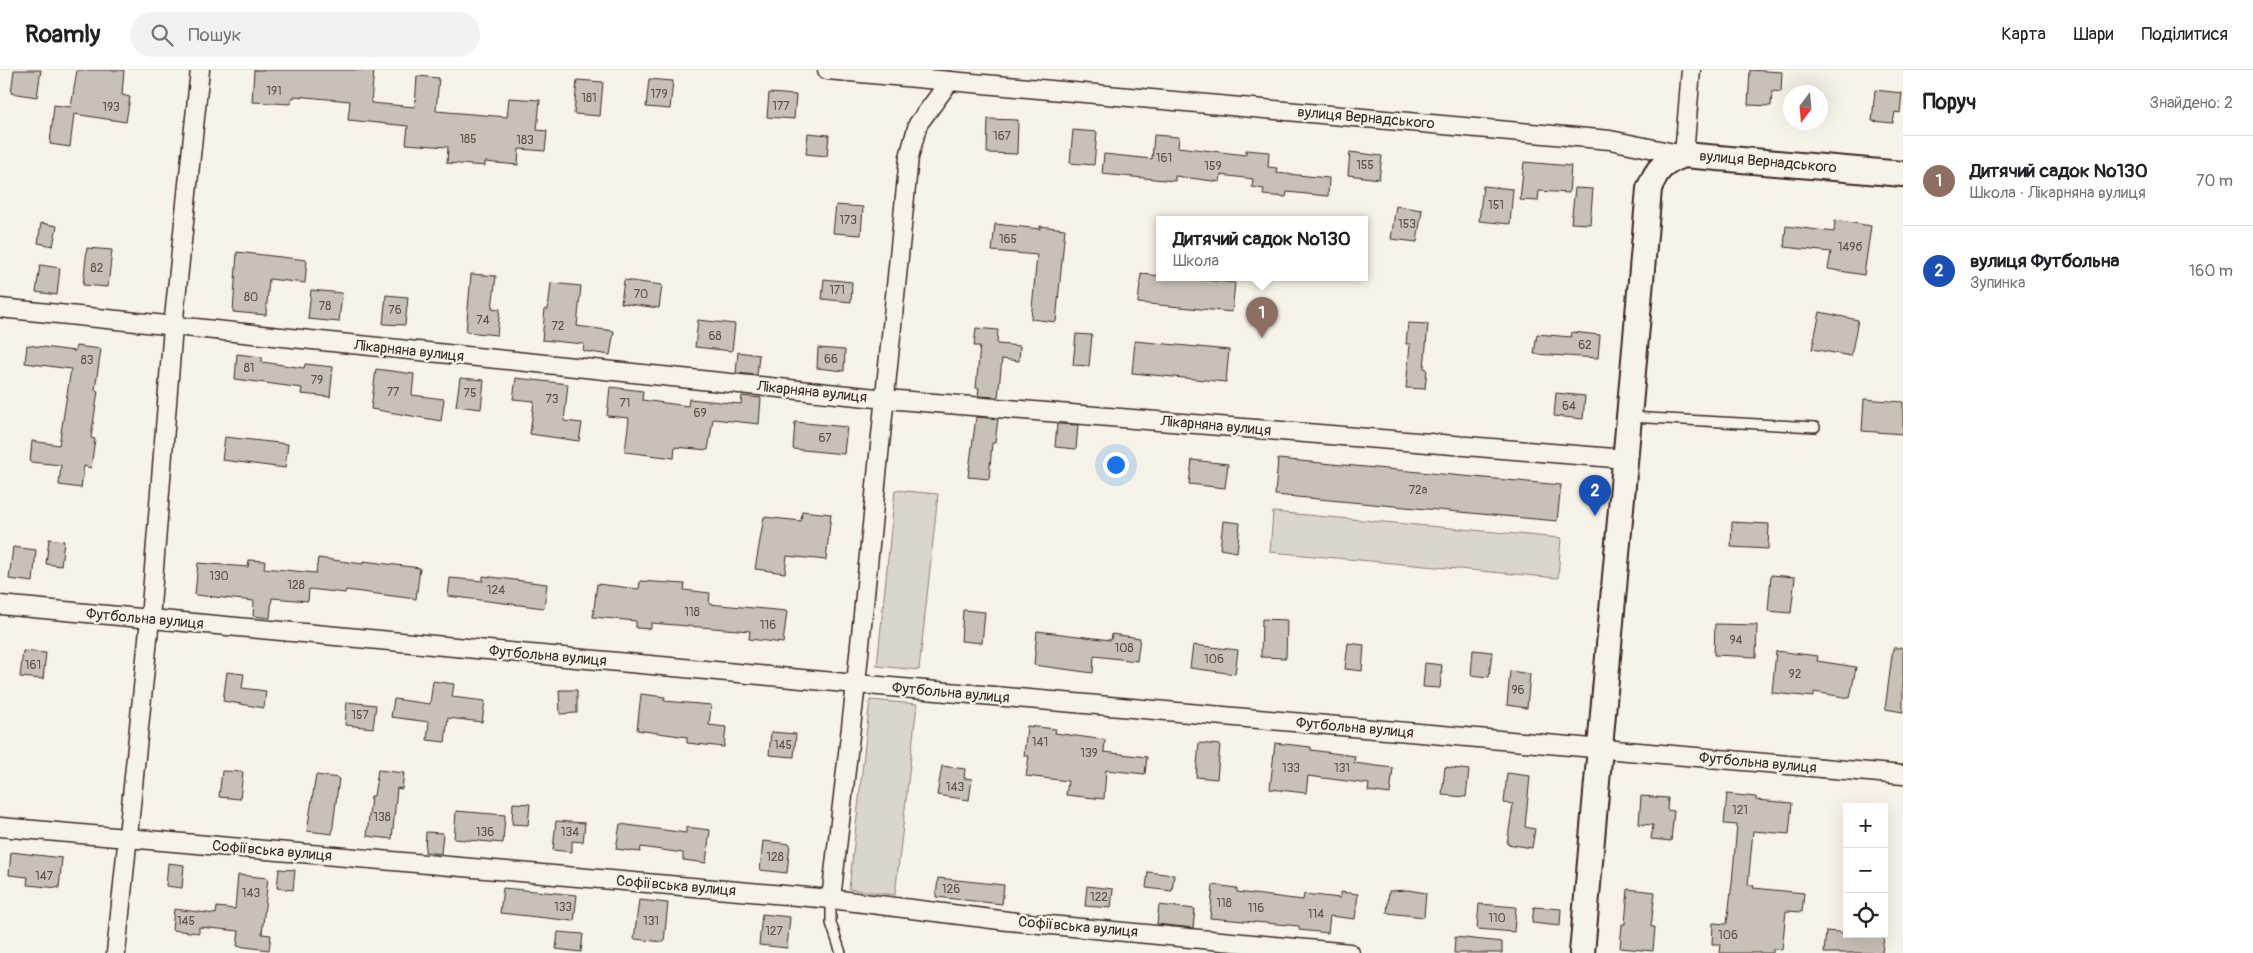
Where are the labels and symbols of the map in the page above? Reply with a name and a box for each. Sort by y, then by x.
house number: 191 [266,84,282,99]
north arrow [1783,85,1828,130]
house number: 179 [650,87,668,102]
house number: 181 [581,91,597,106]
house number: 177 [772,99,790,114]
house number: 193 [102,100,120,115]
street label: вулиця Вернадського [1296,103,1436,133]
house number: 167 [993,129,1012,144]
house number: 185 [459,132,477,147]
house number: 183 [516,133,534,148]
street label: вулиця Вернадського [1698,147,1838,177]
house number: 161 [1156,151,1172,166]
house number: 155 [1356,158,1374,173]
house number: 159 [1204,159,1222,174]
house number: 151 [1488,198,1504,213]
house number: 173 [839,213,857,228]
house number: 153 [1398,217,1416,232]
house number: 165 [999,232,1017,247]
house number: 149б [1838,240,1862,255]
house number: 82 [91,261,104,276]
house number: 171 [829,283,845,298]
house number: 70 [634,287,648,302]
house number: 80 [244,290,258,305]
pin: 1 [1246,297,1278,338]
house number: 78 [319,299,331,314]
house number: 76 [388,303,402,318]
house number: 74 [476,313,490,328]
house number: 72 [551,319,565,334]
house number: 68 [708,329,722,344]
street label: Лікарняна вулиця [352,336,465,366]
house number: 62 [1578,338,1592,353]
house number: 66 [824,352,838,367]
house number: 83 [81,353,94,368]
house number: 81 [244,361,254,376]
house number: 79 [311,373,323,388]
street label: Лікарняна вулиця [755,377,868,407]
house number: 77 [387,385,400,400]
house number: 75 [464,386,476,401]
house number: 73 [545,392,559,407]
house number: 71 [619,396,631,411]
house number: 64 [1562,399,1576,414]
house number: 69 [693,406,707,421]
street label: Лікарняна вулиця [1159,412,1272,440]
house number: 67 [818,431,832,446]
your location [1103,452,1129,478]
pin: 2 [1579,475,1611,516]
house number: 72а [1409,483,1428,498]
house number: 130 [209,569,229,584]
house number: 128 [287,578,305,593]
house number: 124 [487,583,505,598]
street label: Футбольна вулиця [85,604,205,634]
house number: 118 [684,605,700,620]
house number: 116 [760,618,776,633]
house number: 94 [1729,633,1743,648]
street label: Футбольна вулиця [488,641,608,671]
house number: 108 [1115,641,1133,656]
house number: 106 [1204,652,1224,667]
house number: 161 [25,658,41,673]
house number: 92 [1789,667,1802,682]
street label: Футбольна вулиця [891,678,1011,708]
house number: 96 [1511,683,1525,698]
house number: 157 [351,708,369,723]
street label: Футбольна вулиця [1295,713,1415,743]
house number: 141 [1032,735,1048,750]
house number: 145 [774,738,792,753]
house number: 139 [1080,746,1098,761]
street label: Футбольна вулиця [1698,748,1818,778]
house number: 133 [1282,761,1300,776]
house number: 131 [1334,761,1350,776]
house number: 143 [946,780,964,795]
house number: 121 [1732,803,1748,818]
house number: 138 [373,810,391,825]
house number: 136 [476,825,494,840]
house number: 134 [561,825,579,840]
street label: Софіївська вулиця [211,836,333,866]
house number: 128 [766,850,784,865]
house number: 147 [35,869,54,884]
street label: Софіївська вулиця [615,871,737,901]
house number: 126 [942,882,960,897]
house number: 143 [242,886,260,901]
house number: 122 [1090,890,1108,905]
house number: 118 [1216,896,1232,911]
house number: 133 [554,900,572,915]
house number: 116 [1248,901,1264,916]
house number: 114 [1308,907,1324,922]
house number: 110 [1488,911,1506,926]
street label: Софіївська вулиця [1017,912,1139,942]
house number: 145 [177,914,195,929]
house number: 131 [643,914,659,929]
house number: 127 [765,924,784,939]
house number: 106 [1718,928,1738,943]

